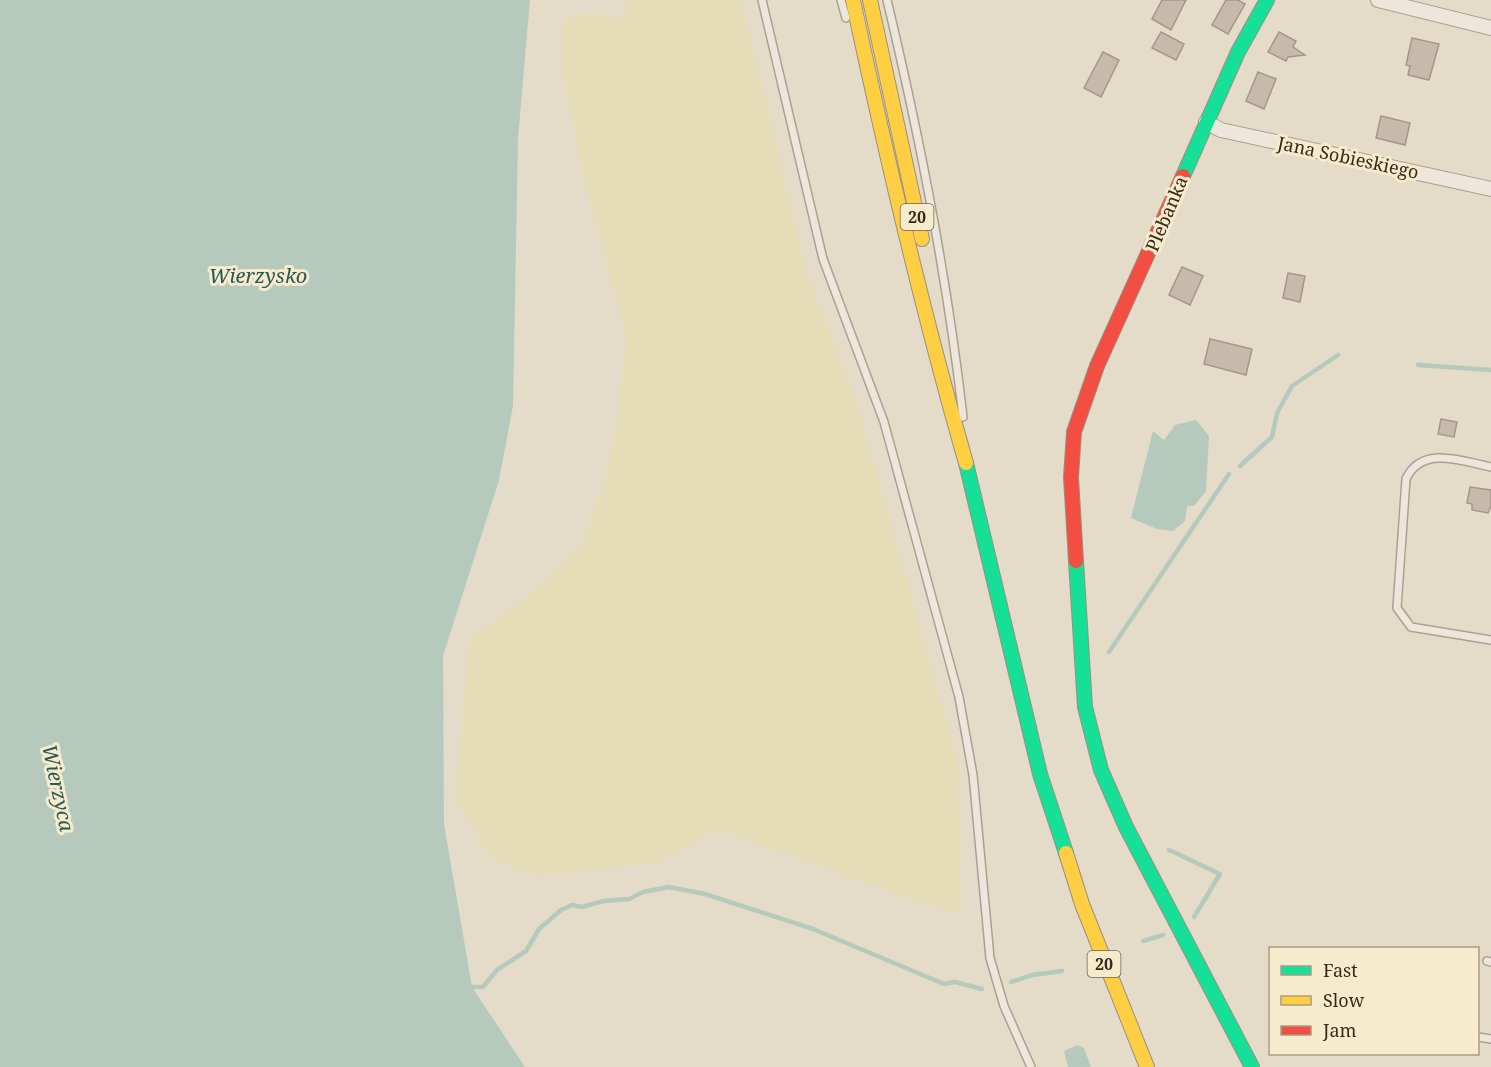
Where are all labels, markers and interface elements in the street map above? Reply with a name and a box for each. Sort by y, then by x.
street label: Jana Sobieskiego [1274,130,1421,184]
street label: Plebanka [1139,172,1193,255]
road number: 20 [900,204,934,230]
water label: Wierzysko [209,262,307,289]
water label: Wierzyca [36,742,81,834]
legend [1269,947,1479,1055]
road number: 20 [1088,951,1120,977]
text: Fast [1323,958,1358,982]
text: Slow [1323,988,1365,1012]
text: Jam [1322,1018,1357,1042]

